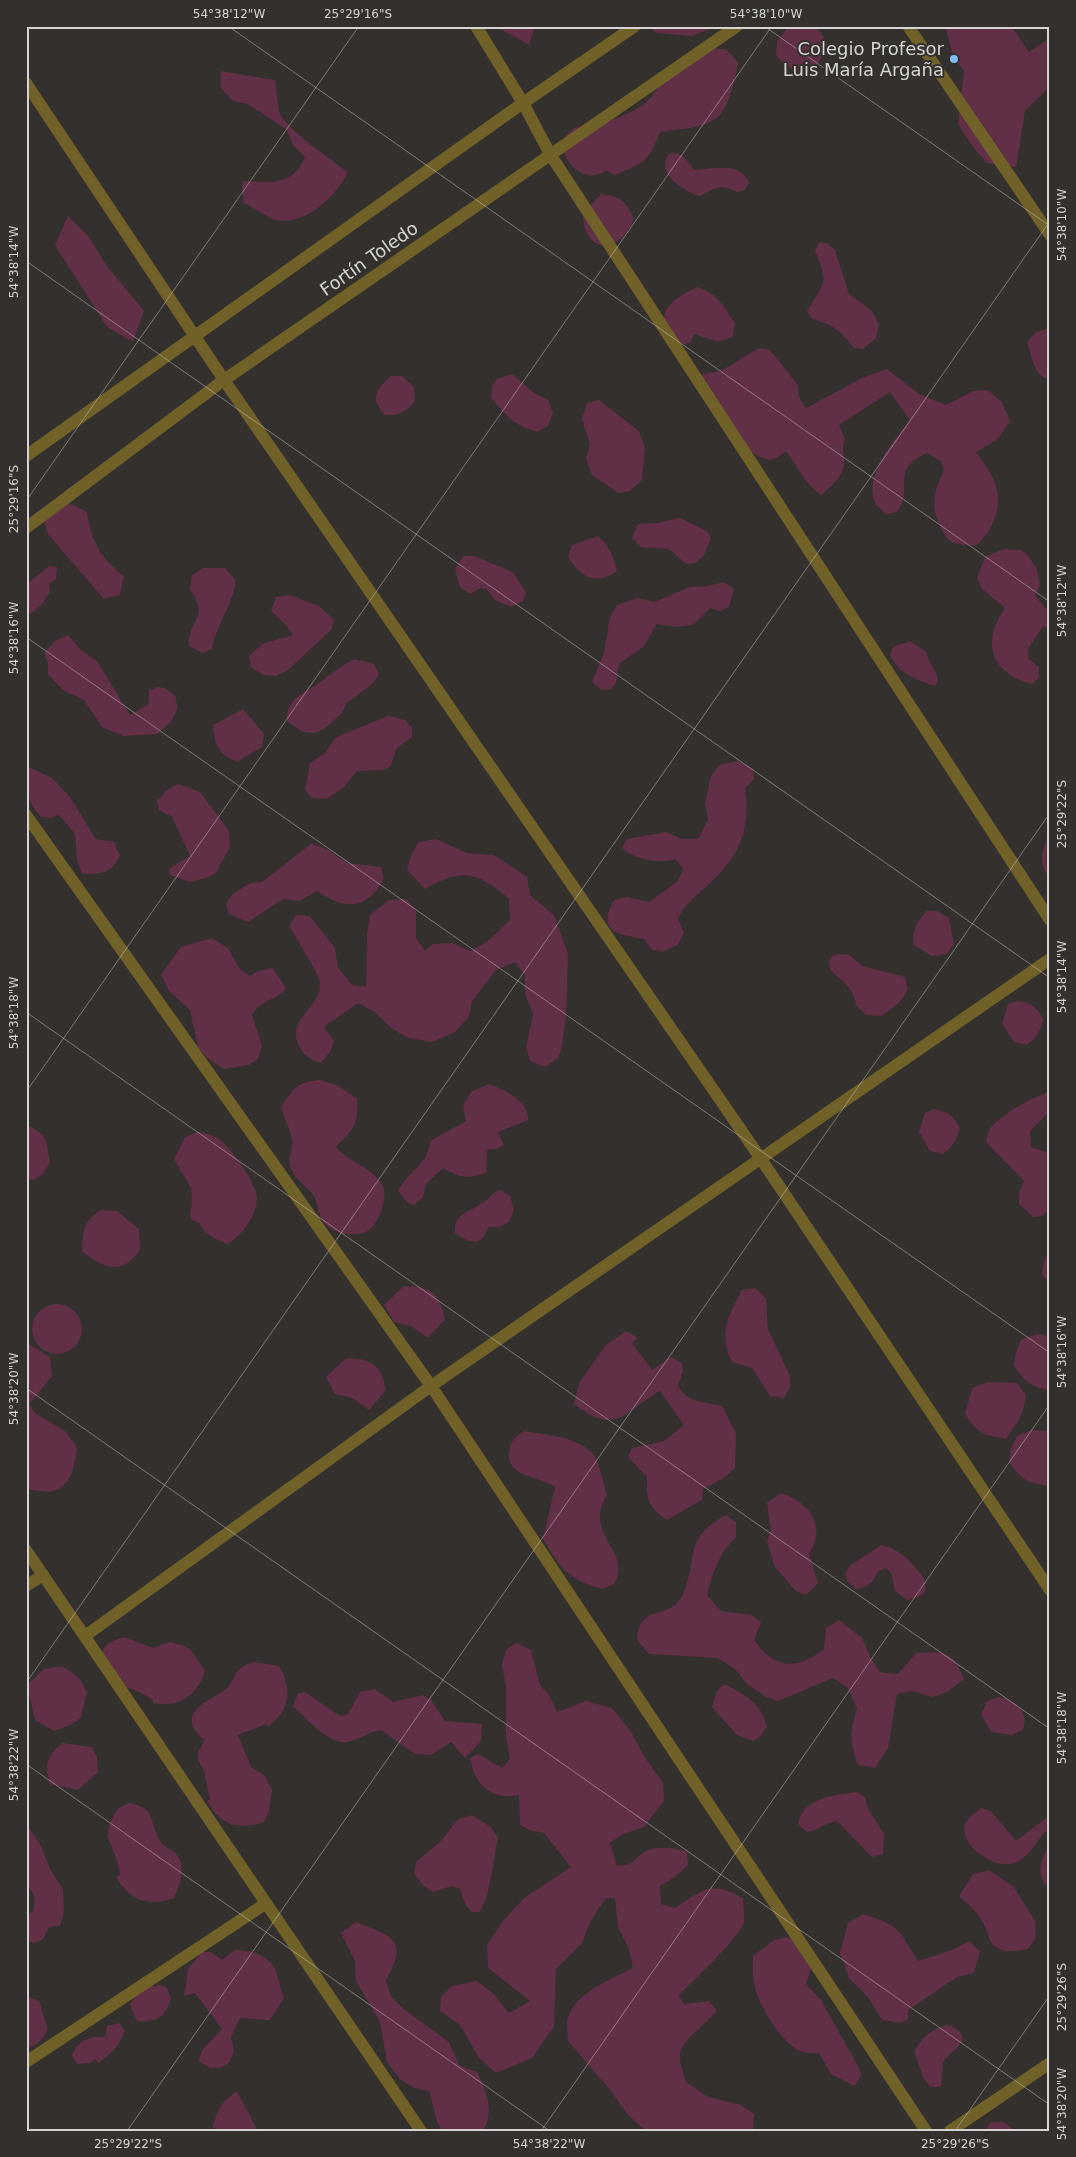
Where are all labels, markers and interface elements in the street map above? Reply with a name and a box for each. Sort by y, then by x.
text: 54°38'12"W [193,7,265,21]
text: 25°29'16"S [324,7,392,21]
text: 54°38'10"W [730,7,802,21]
place label: Colegio Profesor Luis María Argaña [783,38,945,80]
marker: Colegio Profesor Luis María Argaña [948,53,960,65]
text: 54°38'10"W [1055,189,1069,261]
street label: Fortín Toledo [316,217,422,300]
text: 54°38'14"W [7,226,21,298]
text: 25°29'16"S [7,465,21,533]
text: 54°38'12"W [1055,565,1069,637]
text: 54°38'16"W [7,602,21,674]
text: 25°29'22"S [1055,780,1069,848]
text: 54°38'14"W [1055,941,1069,1013]
text: 54°38'18"W [7,977,21,1049]
text: 54°38'16"W [1055,1316,1069,1388]
text: 54°38'20"W [7,1353,21,1425]
text: 54°38'18"W [1055,1692,1069,1764]
text: 54°38'22"W [7,1729,21,1801]
text: 25°29'26"S [1055,1963,1069,2031]
text: 54°38'20"W [1055,2068,1069,2140]
text: 25°29'22"S [94,2137,162,2151]
text: 54°38'22"W [513,2137,585,2151]
text: 25°29'26"S [921,2137,989,2151]

